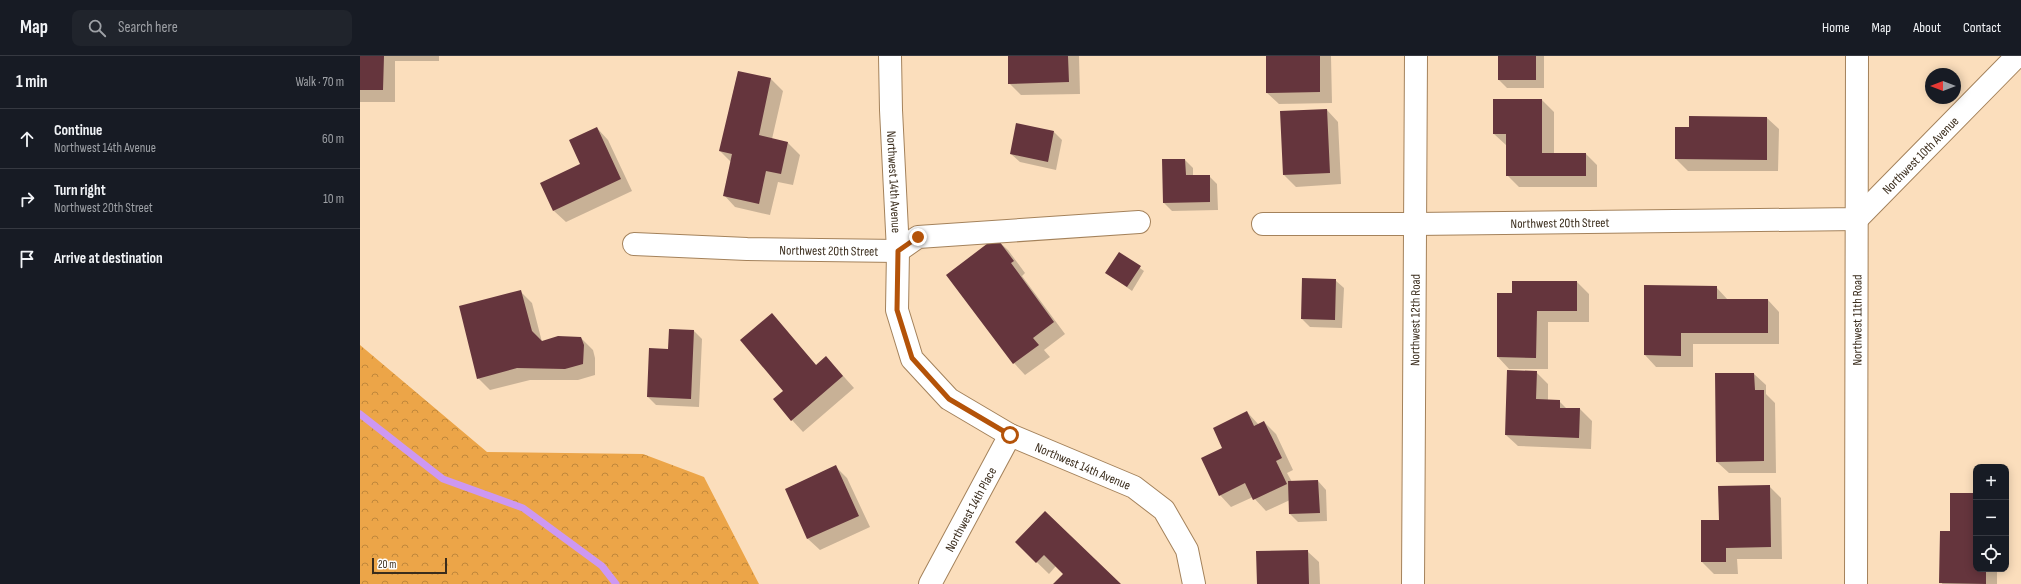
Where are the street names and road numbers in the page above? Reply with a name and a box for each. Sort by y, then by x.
street label: Northwest 10th Avenue [1879,113,1962,198]
street label: Northwest 14th Avenue [883,131,904,233]
street label: Northwest 20th Street [1510,215,1610,232]
street label: Northwest 20th Street [779,242,878,260]
street label: Northwest 12th Road [1407,274,1424,366]
street label: Northwest 11th Road [1849,274,1866,366]
street label: Northwest 14th Avenue [1032,439,1133,494]
street label: Northwest 14th Place [942,465,1000,555]

